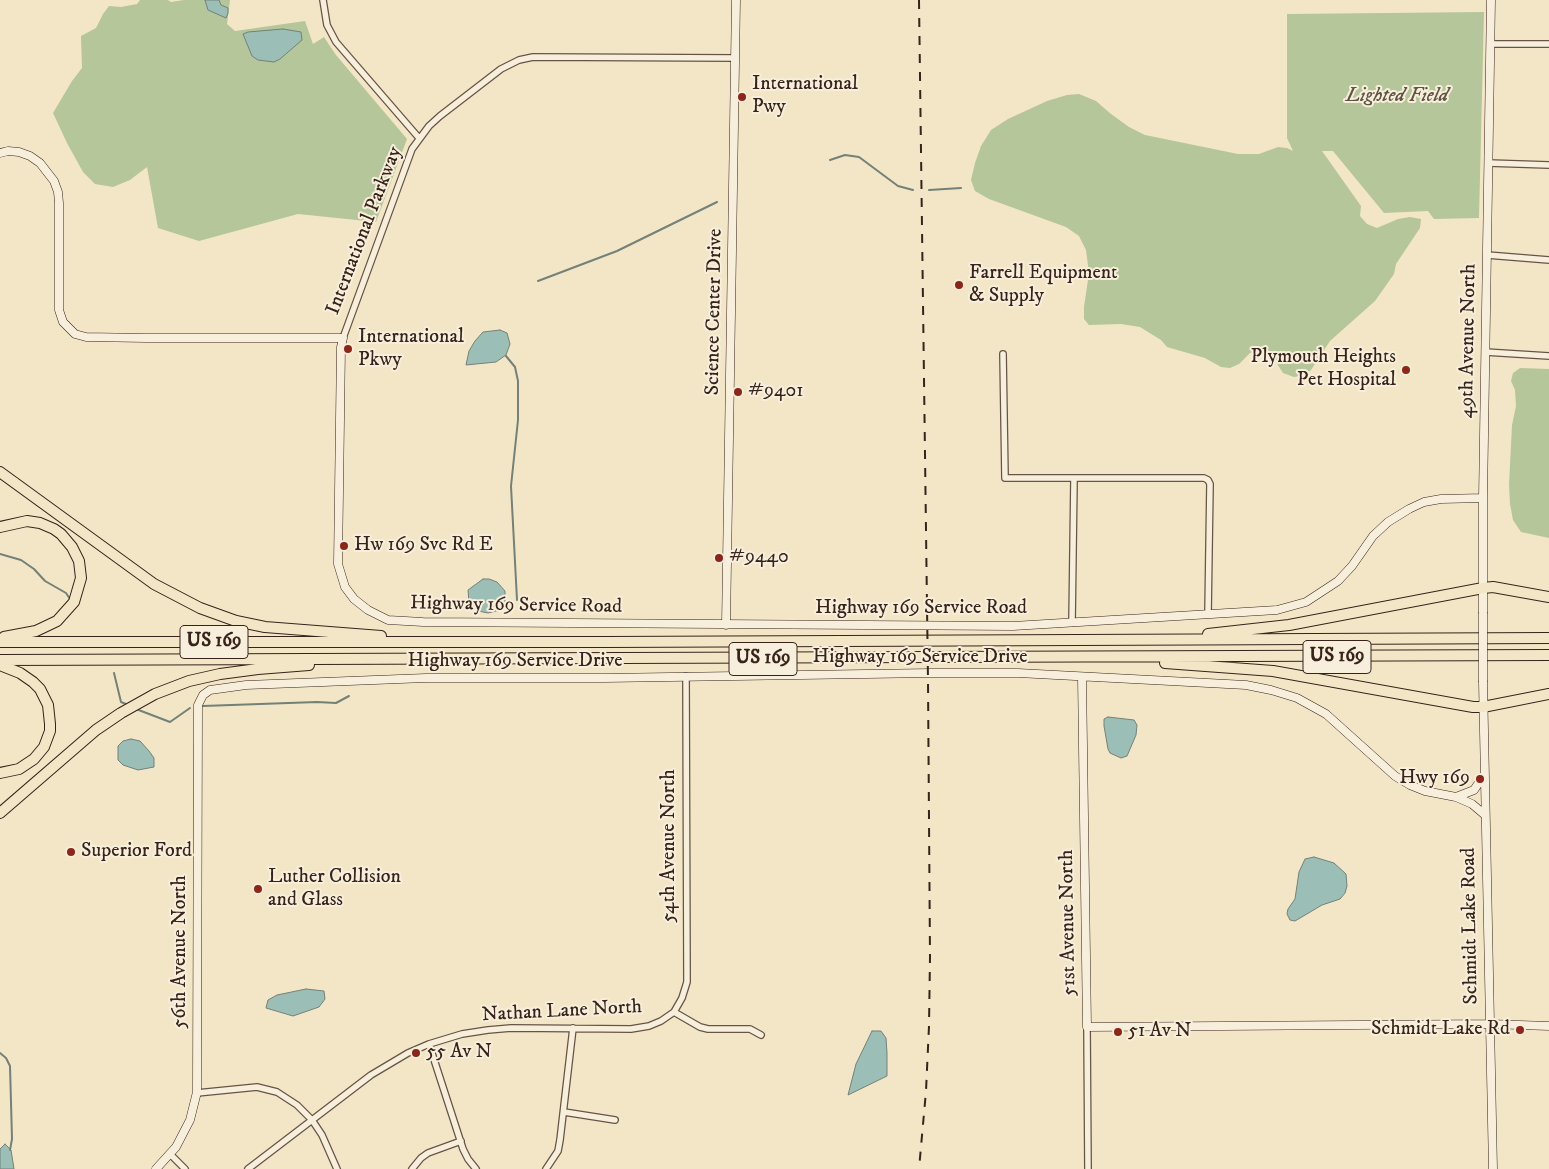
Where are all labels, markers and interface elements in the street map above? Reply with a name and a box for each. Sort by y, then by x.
place label: International Pwy [752,73,858,120]
park label: Lighted Field [1346,85,1448,109]
marker: International Pwy [736,91,748,103]
street label: International Parkway [322,144,408,318]
street label: Science Center Drive [702,228,728,396]
place label: Farrell Equipment & Supply [969,262,1118,309]
street label: 49th Avenue North [1456,263,1482,419]
marker: Farrell Equipment & Supply [953,279,965,291]
place label: International Pkwy [358,326,464,373]
marker: International Pkwy [342,343,354,355]
place label: Plymouth Heights Pet Hospital [1251,346,1396,393]
marker: Plymouth Heights Pet Hospital [1400,364,1412,376]
place label: #9401 [748,380,804,404]
marker: #9401 [732,386,744,398]
place label: Hw 169 Svc Rd E [354,534,493,558]
marker: Hw 169 Svc Rd E [338,540,350,552]
place label: #9440 [729,546,789,570]
marker: #9440 [713,552,725,564]
street label: Highway 169 Service Road [410,592,622,620]
street label: Highway 169 Service Road [815,597,1027,621]
road number: US 169 [180,626,248,659]
road number: US 169 [1303,640,1371,674]
road number: US 169 [729,642,797,676]
street label: Highway 169 Service Drive [812,646,1028,670]
street label: Highway 169 Service Drive [407,650,623,674]
place label: Hwy 169 [1399,767,1470,791]
street label: 54th Avenue North [658,769,682,923]
marker: Hwy 169 [1474,773,1486,785]
place label: Superior Ford [81,840,192,864]
marker: Superior Ford [65,846,77,858]
street label: Schmidt Lake Road [1458,847,1484,1005]
street label: 51st Avenue North [1056,849,1082,997]
place label: Luther Collision and Glass [268,866,401,913]
street label: 56th Avenue North [169,875,193,1029]
marker: Luther Collision and Glass [252,883,264,895]
street label: Nathan Lane North [481,996,643,1028]
place label: Schmidt Lake Rd [1371,1018,1510,1042]
place label: 51 Av N [1128,1020,1191,1044]
marker: Schmidt Lake Rd [1514,1024,1526,1036]
marker: 51 Av N [1112,1026,1124,1038]
place label: 55 Av N [426,1041,492,1065]
marker: 55 Av N [410,1047,422,1059]

